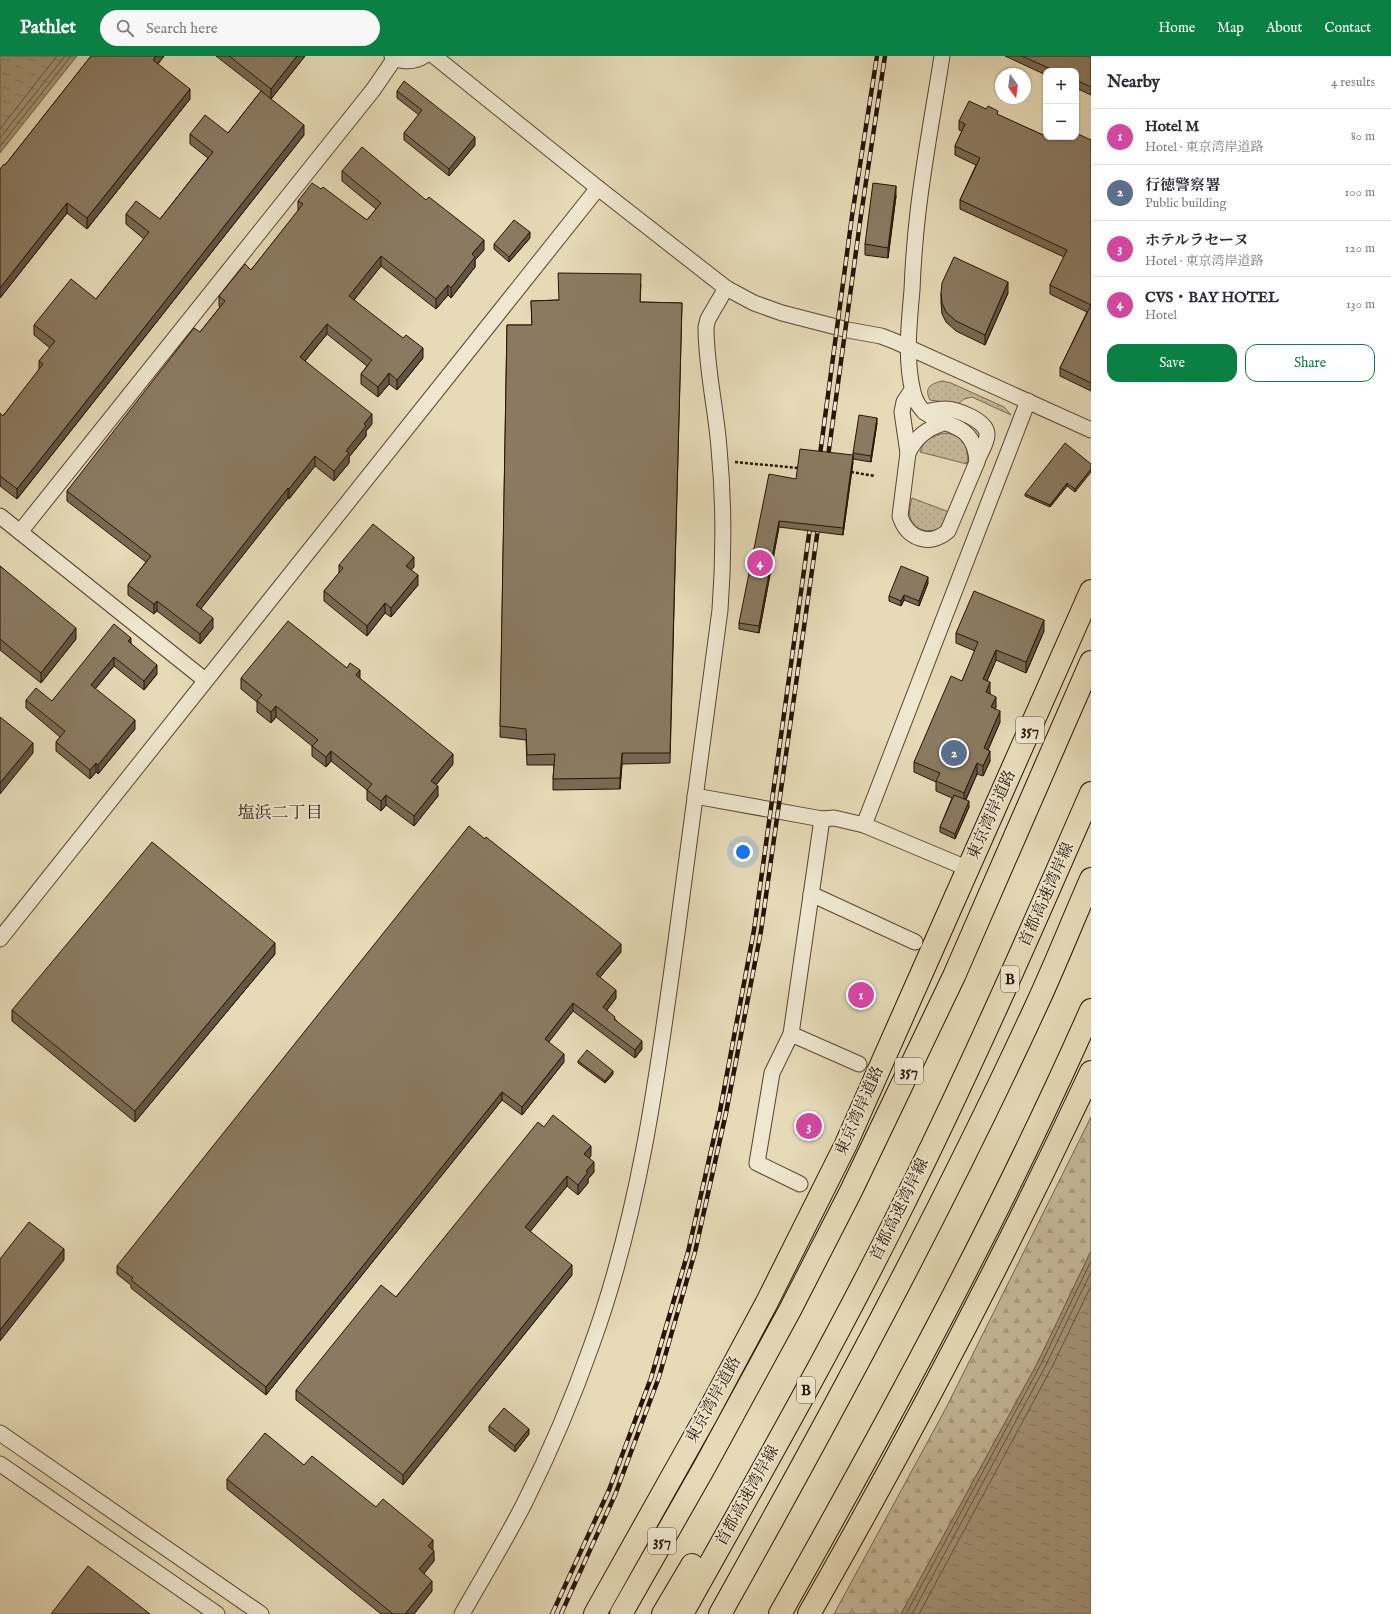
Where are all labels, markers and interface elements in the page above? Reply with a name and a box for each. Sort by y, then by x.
search box [100,10,380,46]
text: Pathlet [20,16,76,40]
icon: search [114,17,136,39]
text: Search here [146,19,218,38]
text: Home [1159,19,1195,37]
text: Map [1217,19,1244,37]
text: About [1266,19,1302,37]
text: Contact [1324,19,1371,37]
north arrow [995,68,1031,104]
map controls [1043,68,1079,140]
button: + [1043,68,1079,104]
text: Nearby [1107,72,1160,93]
text: 4 results [1331,74,1375,91]
button: − [1043,104,1079,140]
text: Hotel M [1145,117,1199,136]
text: 1 [1118,128,1122,145]
text: 80 m [1351,128,1375,145]
text: Hotel · 東京湾岸道路 [1145,139,1264,156]
text: 行徳警察署 [1145,176,1220,195]
text: 2 [1117,184,1123,201]
text: 100 m [1345,184,1375,201]
text: Public building [1145,195,1227,212]
text: ホテルラセーヌ [1145,231,1249,250]
text: 3 [1118,240,1122,257]
text: 120 m [1345,240,1375,257]
text: Hotel · 東京湾岸道路 [1145,253,1264,270]
text: CVS・BAY HOTEL [1145,288,1279,307]
text: 4 [1117,296,1123,313]
text: 130 m [1346,296,1375,313]
text: Hotel [1145,307,1177,324]
button: Save [1107,344,1237,382]
button: Share [1245,344,1375,382]
pin: 4 [747,548,773,578]
road number: 357 [1016,717,1044,743]
pin: 2 [941,738,967,768]
street label: 東京湾岸道路 [963,767,1021,863]
district label: 塩浜二丁目 [238,803,323,824]
street label: 首都高速湾岸線 [1015,840,1079,950]
your location [733,842,753,862]
road number: B [1001,966,1019,992]
pin: 1 [848,980,874,1010]
road number: 357 [895,1058,923,1084]
street label: 東京湾岸道路 [831,1063,889,1159]
pin: 3 [796,1111,822,1141]
street label: 首都高速湾岸線 [866,1155,934,1265]
street label: 東京湾岸道路 [682,1353,746,1447]
road number: B [797,1377,815,1403]
street label: 首都高速湾岸線 [712,1442,784,1550]
road number: 357 [648,1528,676,1554]

